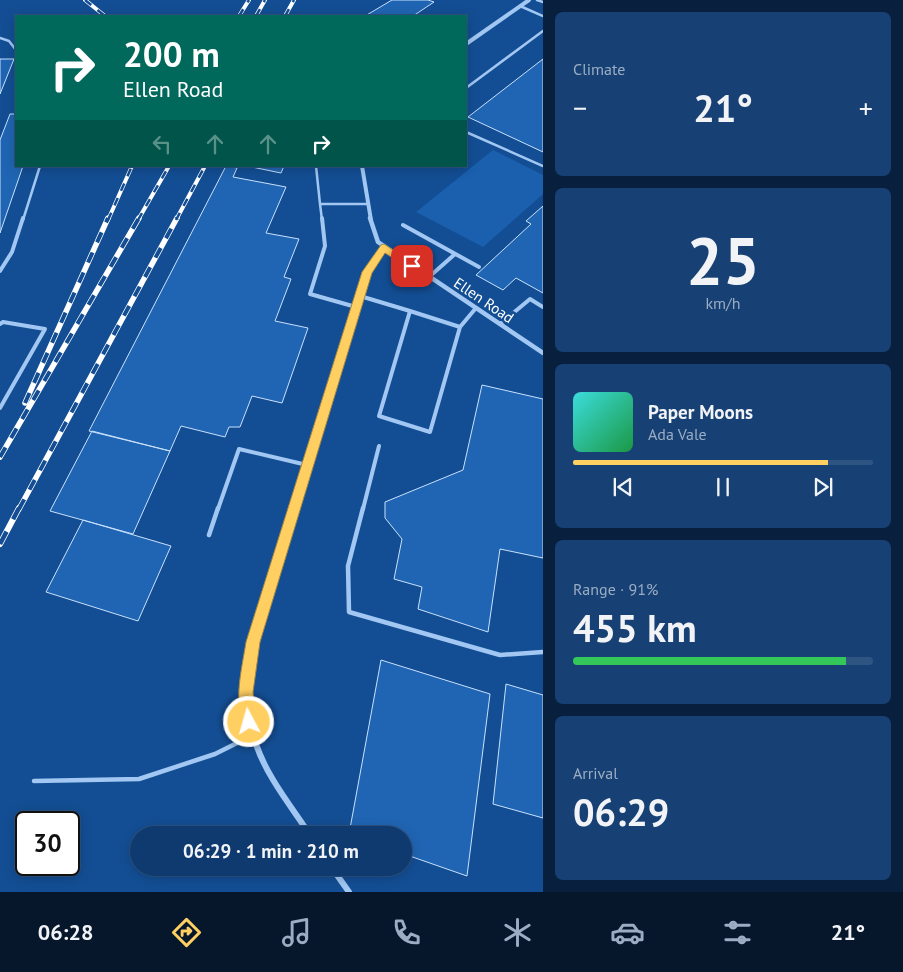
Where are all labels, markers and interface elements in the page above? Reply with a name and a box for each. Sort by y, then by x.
text: 200 m [123,31,220,77]
icon: right [40,35,105,100]
text: Climate [573,59,625,79]
text: Ellen Road [123,75,223,103]
text: 21° [693,83,753,132]
text: − [573,89,587,126]
text: + [859,89,873,126]
icon: left [148,130,176,158]
icon: ahead [201,130,229,158]
icon: ahead [254,130,282,158]
icon: right [307,130,335,158]
text: 25 [686,218,760,302]
pin [391,245,433,287]
icon: arrive [398,252,426,280]
street label: Ellen Road [450,273,518,327]
text: km/h [705,293,741,313]
text: Paper Moons [648,400,753,424]
text: Ada Vale [648,424,707,444]
icon: previous [609,473,637,501]
icon: pause [709,473,737,501]
icon: next [809,473,837,501]
text: Range · 91% [573,579,658,599]
text: 455 km [573,603,697,652]
position arrow [222,695,274,747]
text: Arrival [573,763,618,783]
text: 06:29 [573,787,669,836]
speed limit sign: 30 [15,811,80,876]
text: 06:29 · 1 min · 210 m [183,839,359,863]
icon: directions [169,915,204,950]
icon: music [279,915,314,950]
icon: phone [389,915,424,950]
icon: climate [500,915,535,950]
icon: car [610,915,645,950]
icon: filters [720,915,755,950]
text: 06:28 [38,918,93,946]
text: 21° [831,918,865,946]

